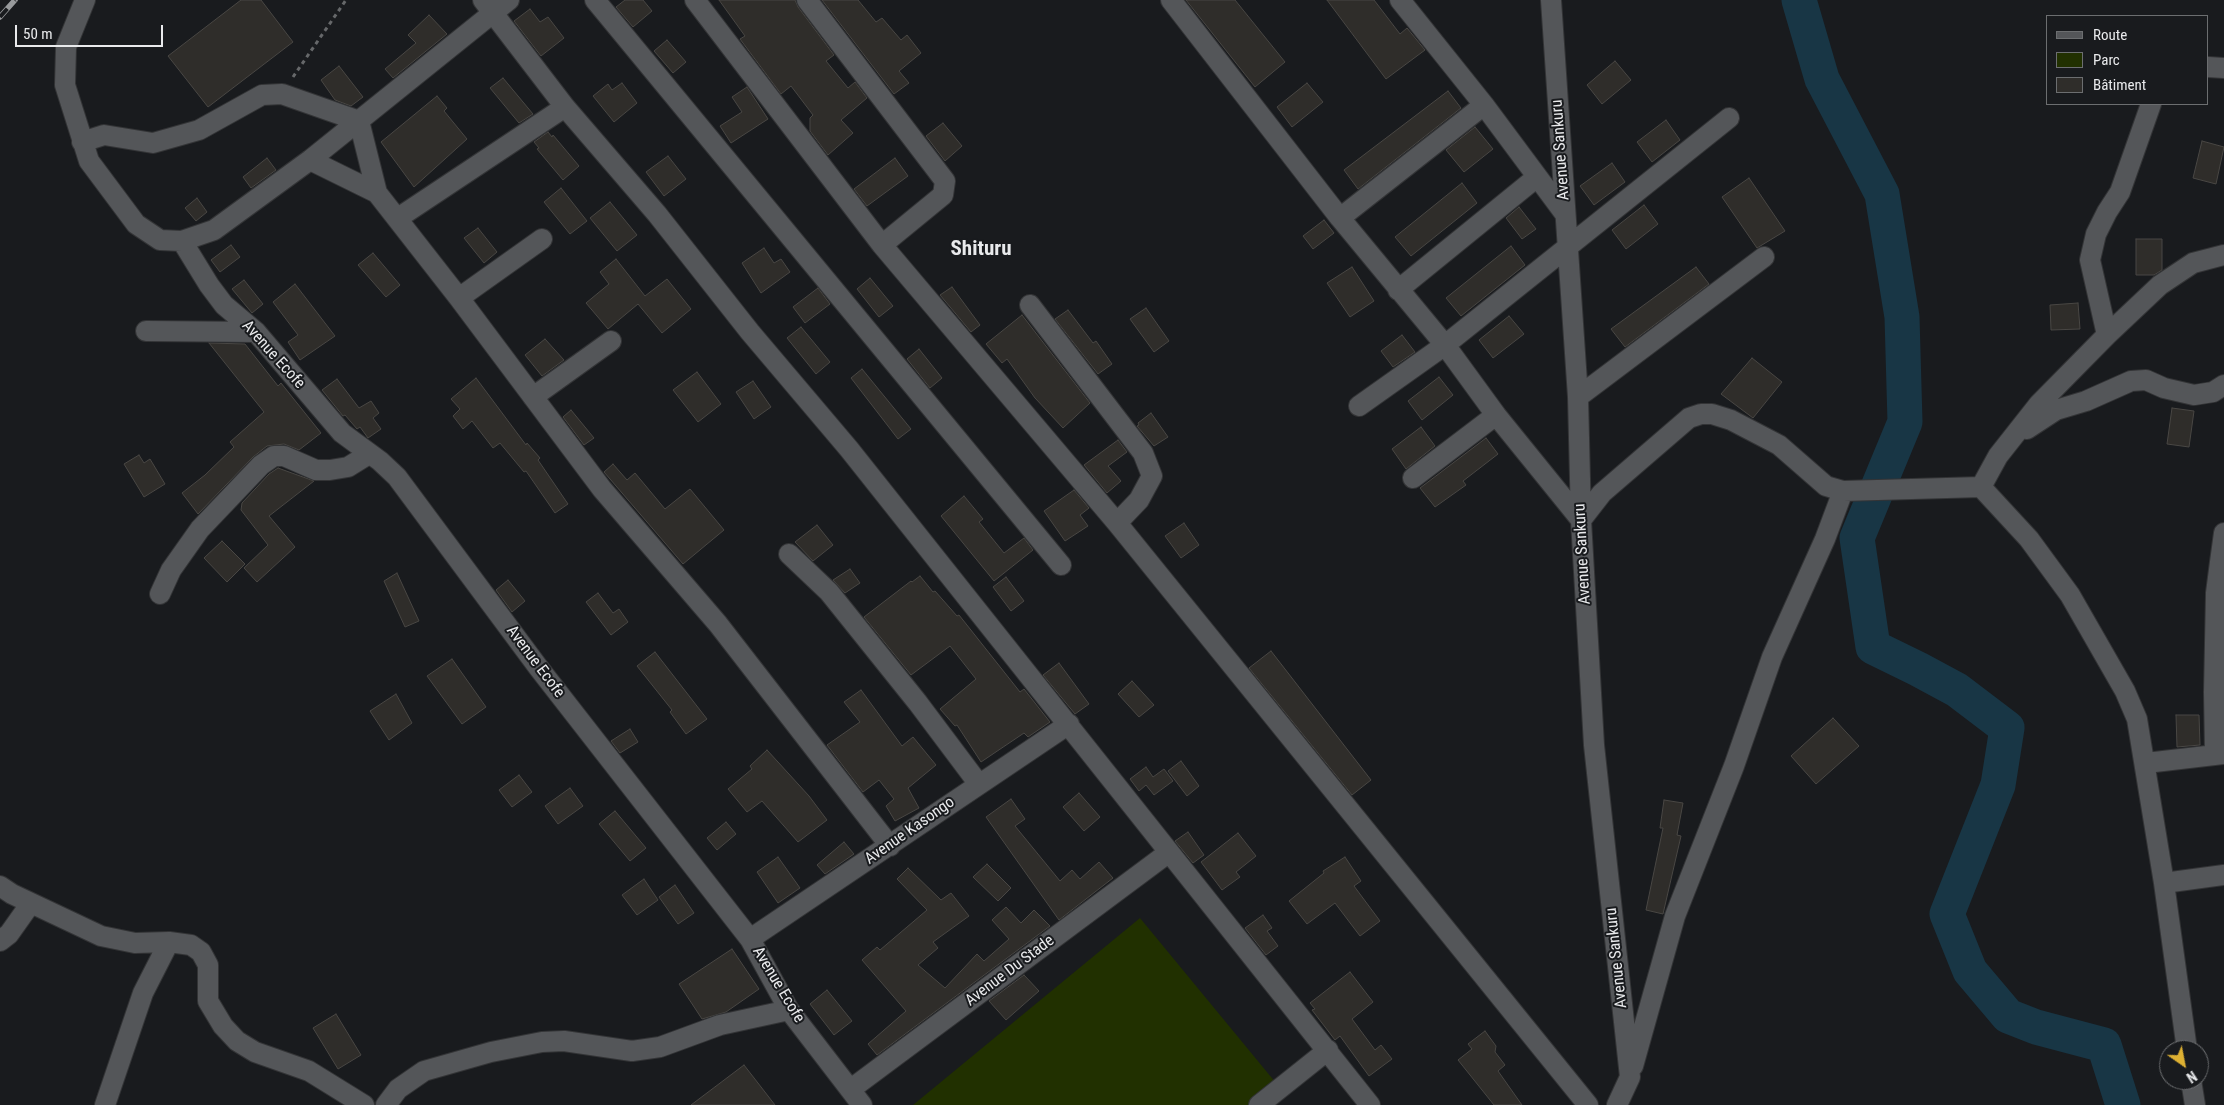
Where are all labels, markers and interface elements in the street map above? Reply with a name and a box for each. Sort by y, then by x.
scale bar [18,15,165,47]
legend [2046,15,2209,105]
text: 50 m [23,25,53,43]
text: Route [2093,26,2127,44]
text: Parc [2093,51,2120,69]
text: Bâtiment [2093,76,2146,94]
street label: Avenue Sankuru [1548,99,1574,201]
district label: Shituru [950,237,1012,263]
street label: Avenue Ecofe [237,317,309,393]
street label: Avenue Sankuru [1571,503,1595,605]
street label: Avenue Ecofe [502,622,568,702]
street label: Avenue Kasongo [861,793,959,869]
street label: Avenue Sankuru [1602,907,1632,1009]
street label: Avenue Du Stade [962,931,1058,1011]
street label: Avenue Ecofe [748,943,808,1027]
north arrow [2159,1040,2209,1090]
text: N [2184,1068,2200,1086]

